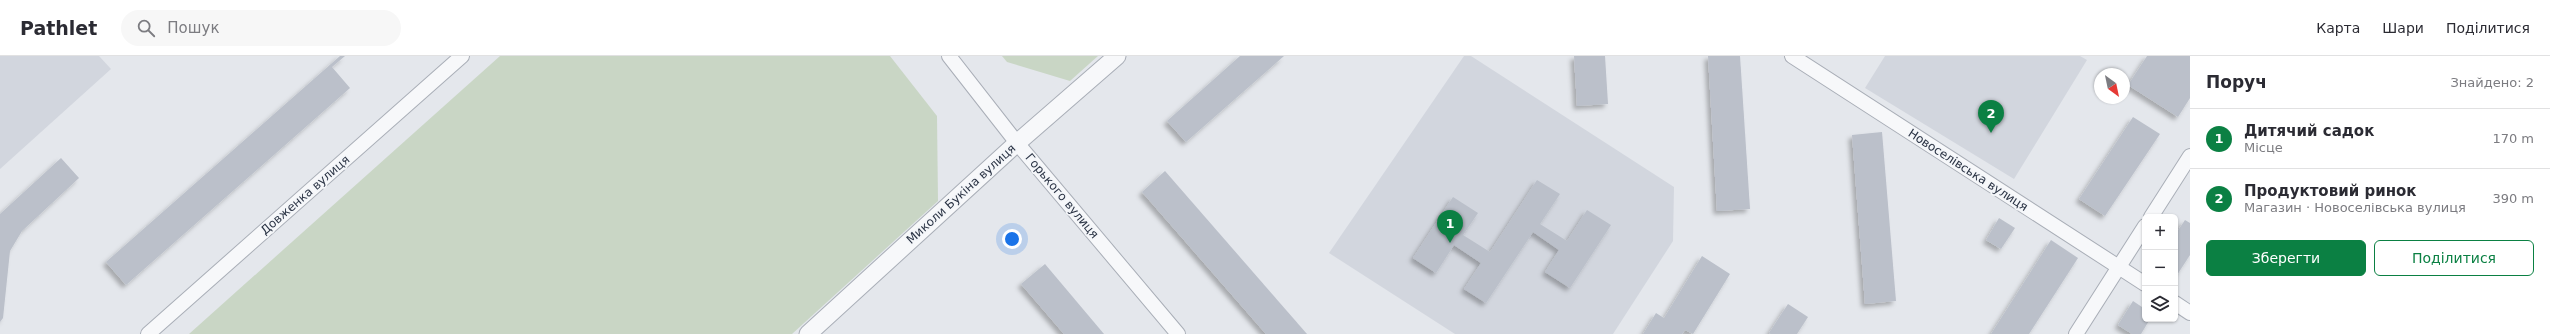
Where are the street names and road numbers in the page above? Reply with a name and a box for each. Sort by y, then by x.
street label: Новоселівська вулиця [1906,126,2030,214]
street label: Миколи Букіна вулиця [904,141,1018,247]
street label: Горького вулиця [1022,151,1102,241]
street label: Довженка вулиця [258,153,352,237]

